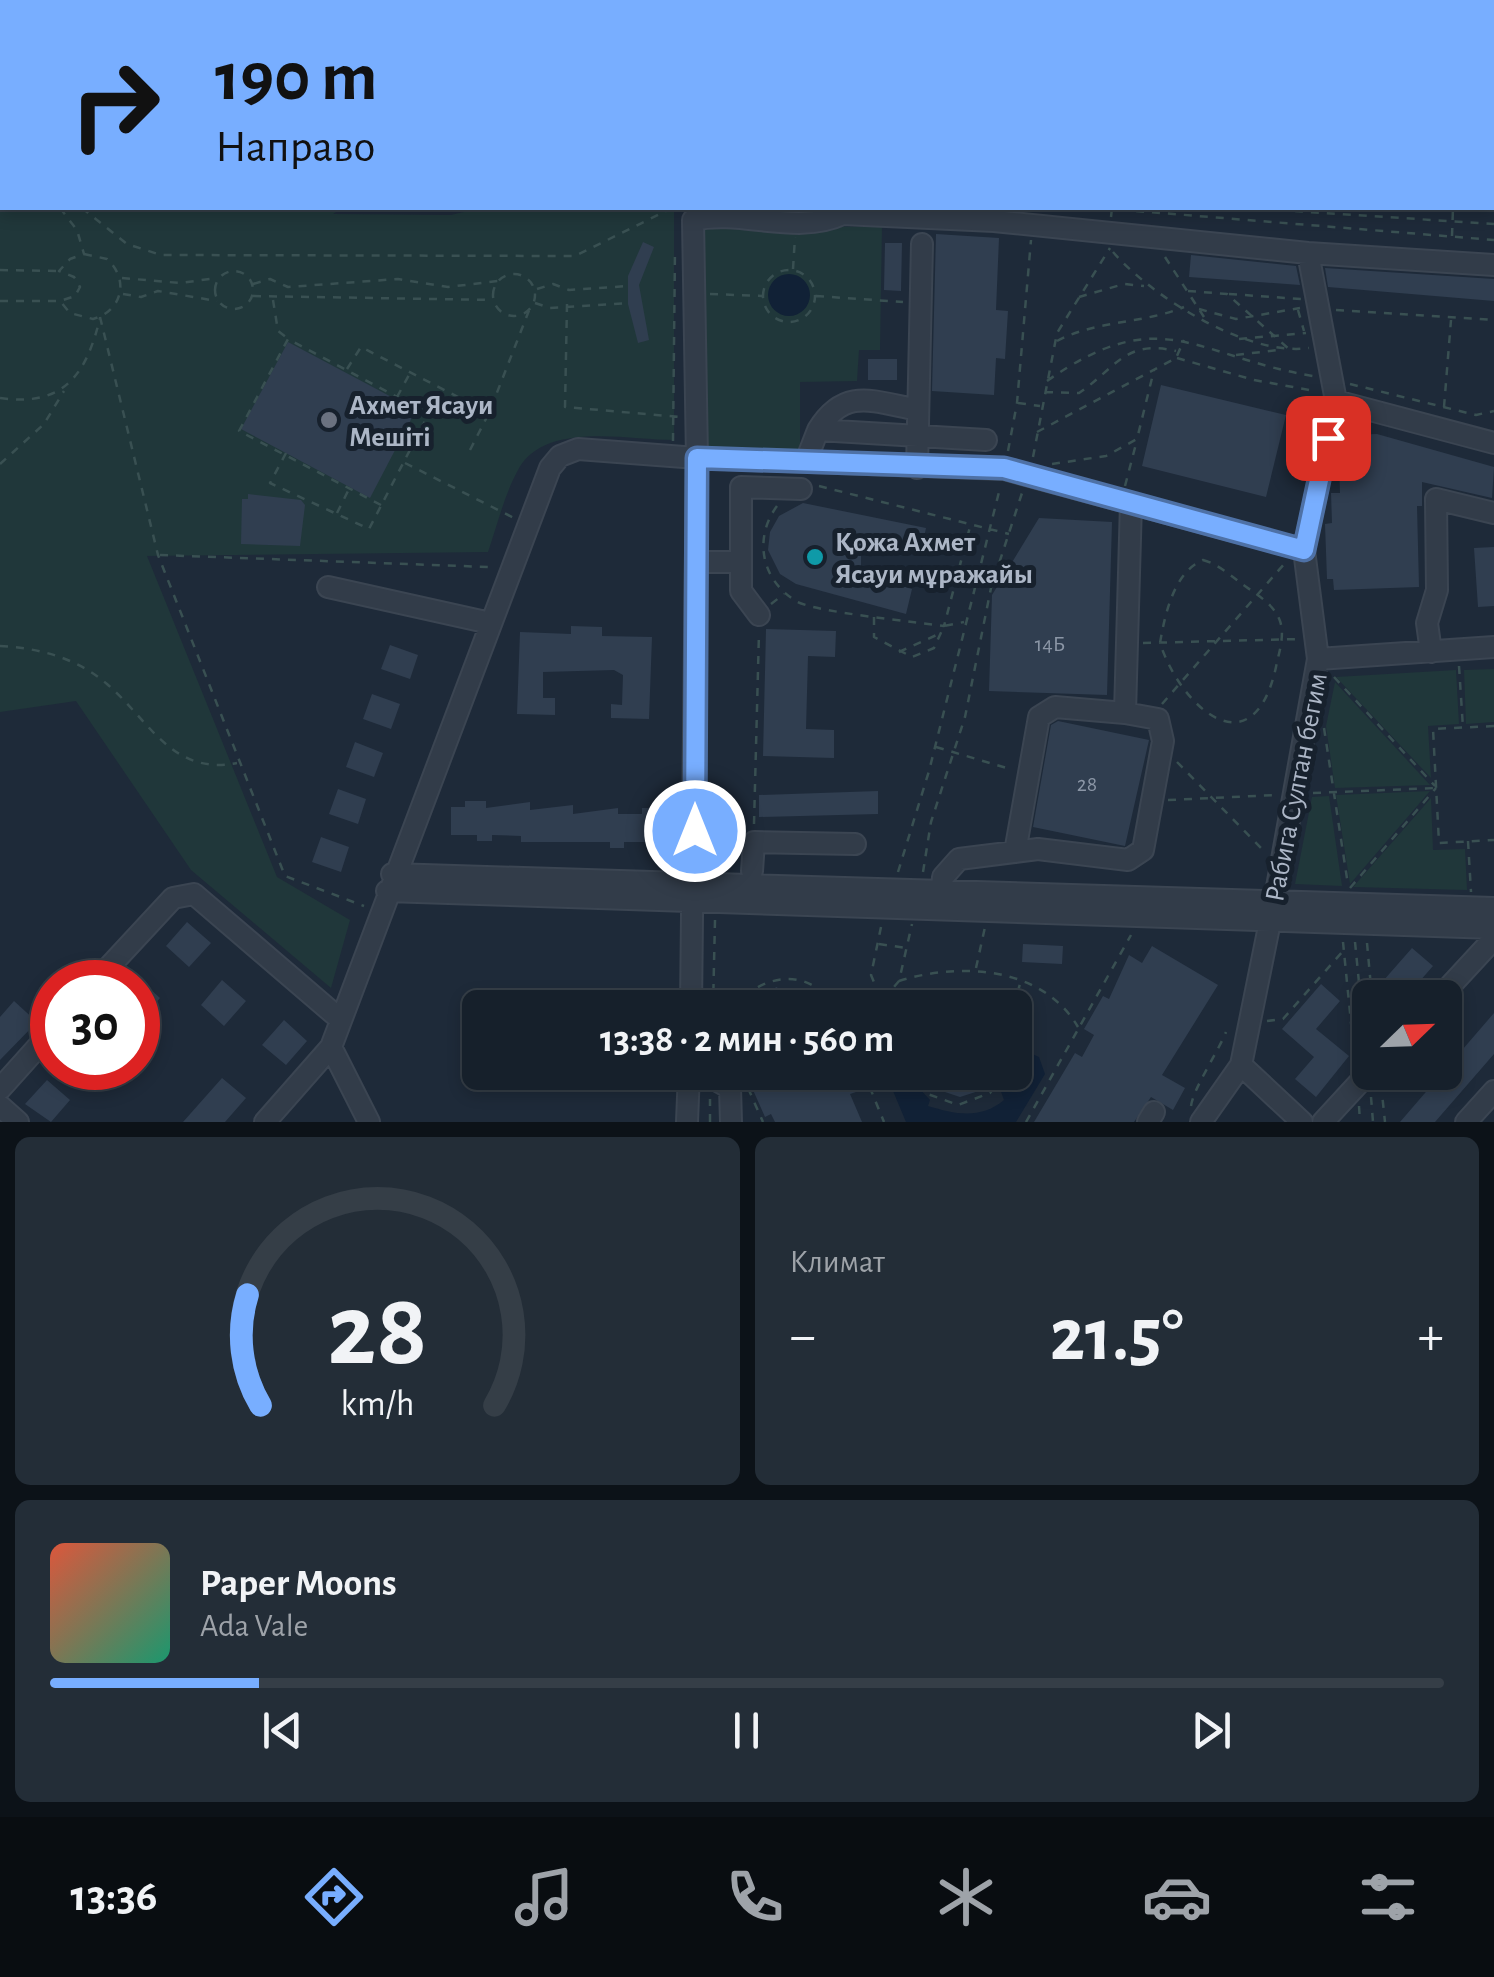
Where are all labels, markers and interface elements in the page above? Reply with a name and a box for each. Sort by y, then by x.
icon: right [50,40,180,170]
text: 190 m [215,43,378,113]
text: Направо [215,125,375,170]
place label: Ахмет Ясауи Мешіті [349,392,493,452]
pin [1286,396,1371,481]
marker: Ахмет Ясауи Мешіті [318,409,340,431]
icon: arrive [1301,411,1356,466]
place label: Қожа Ахмет Ясауи мұражайы [835,529,1033,589]
marker: Қожа Ахмет Ясауи мұражайы [804,546,826,568]
house number: 14Б [1035,633,1065,655]
street label: Рабига Султан бегим [1261,671,1333,904]
house number: 28 [1077,773,1097,795]
position arrow [643,779,747,883]
speed limit sign: 30 [30,960,160,1090]
north arrow [1352,980,1462,1090]
map controls [1352,980,1462,1090]
text: 13:38 · 2 мин · 560 m [600,1021,894,1059]
text: Климат [790,1246,885,1278]
text: 28 [327,1280,427,1384]
text: 21.5° [1050,1299,1184,1374]
text: − [790,1309,816,1364]
text: + [1418,1309,1444,1364]
text: km/h [340,1386,414,1422]
text: Paper Moons [200,1565,397,1603]
text: Ada Vale [200,1610,308,1642]
icon: previous [255,1703,310,1758]
icon: pause [719,1703,774,1758]
icon: next [1184,1703,1239,1758]
icon: directions [299,1862,369,1932]
icon: music [509,1862,579,1932]
icon: phone [720,1862,790,1932]
icon: climate [931,1862,1001,1932]
icon: car [1142,1862,1212,1932]
icon: filters [1353,1862,1423,1932]
text: 13:36 [70,1874,158,1919]

